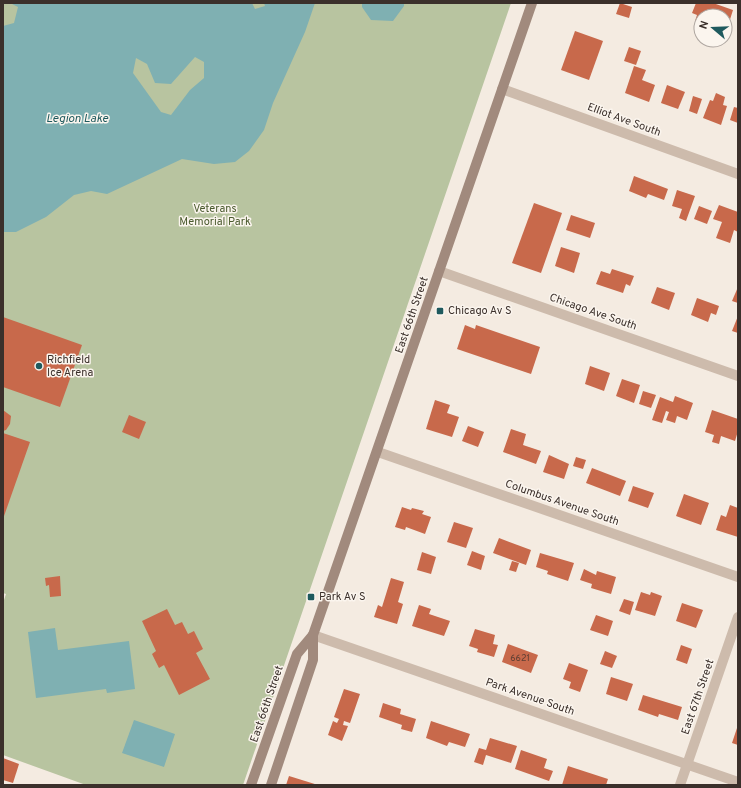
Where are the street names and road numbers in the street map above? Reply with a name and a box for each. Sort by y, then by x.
street label: Elliot Ave South [585,100,663,140]
street label: East 66th Street [392,275,432,355]
street label: Chicago Ave South [547,290,639,334]
street label: Columbus Avenue South [503,477,621,529]
street label: East 67th Street [679,657,717,737]
street label: East 66th Street [247,664,287,744]
street label: Park Avenue South [484,675,576,719]

